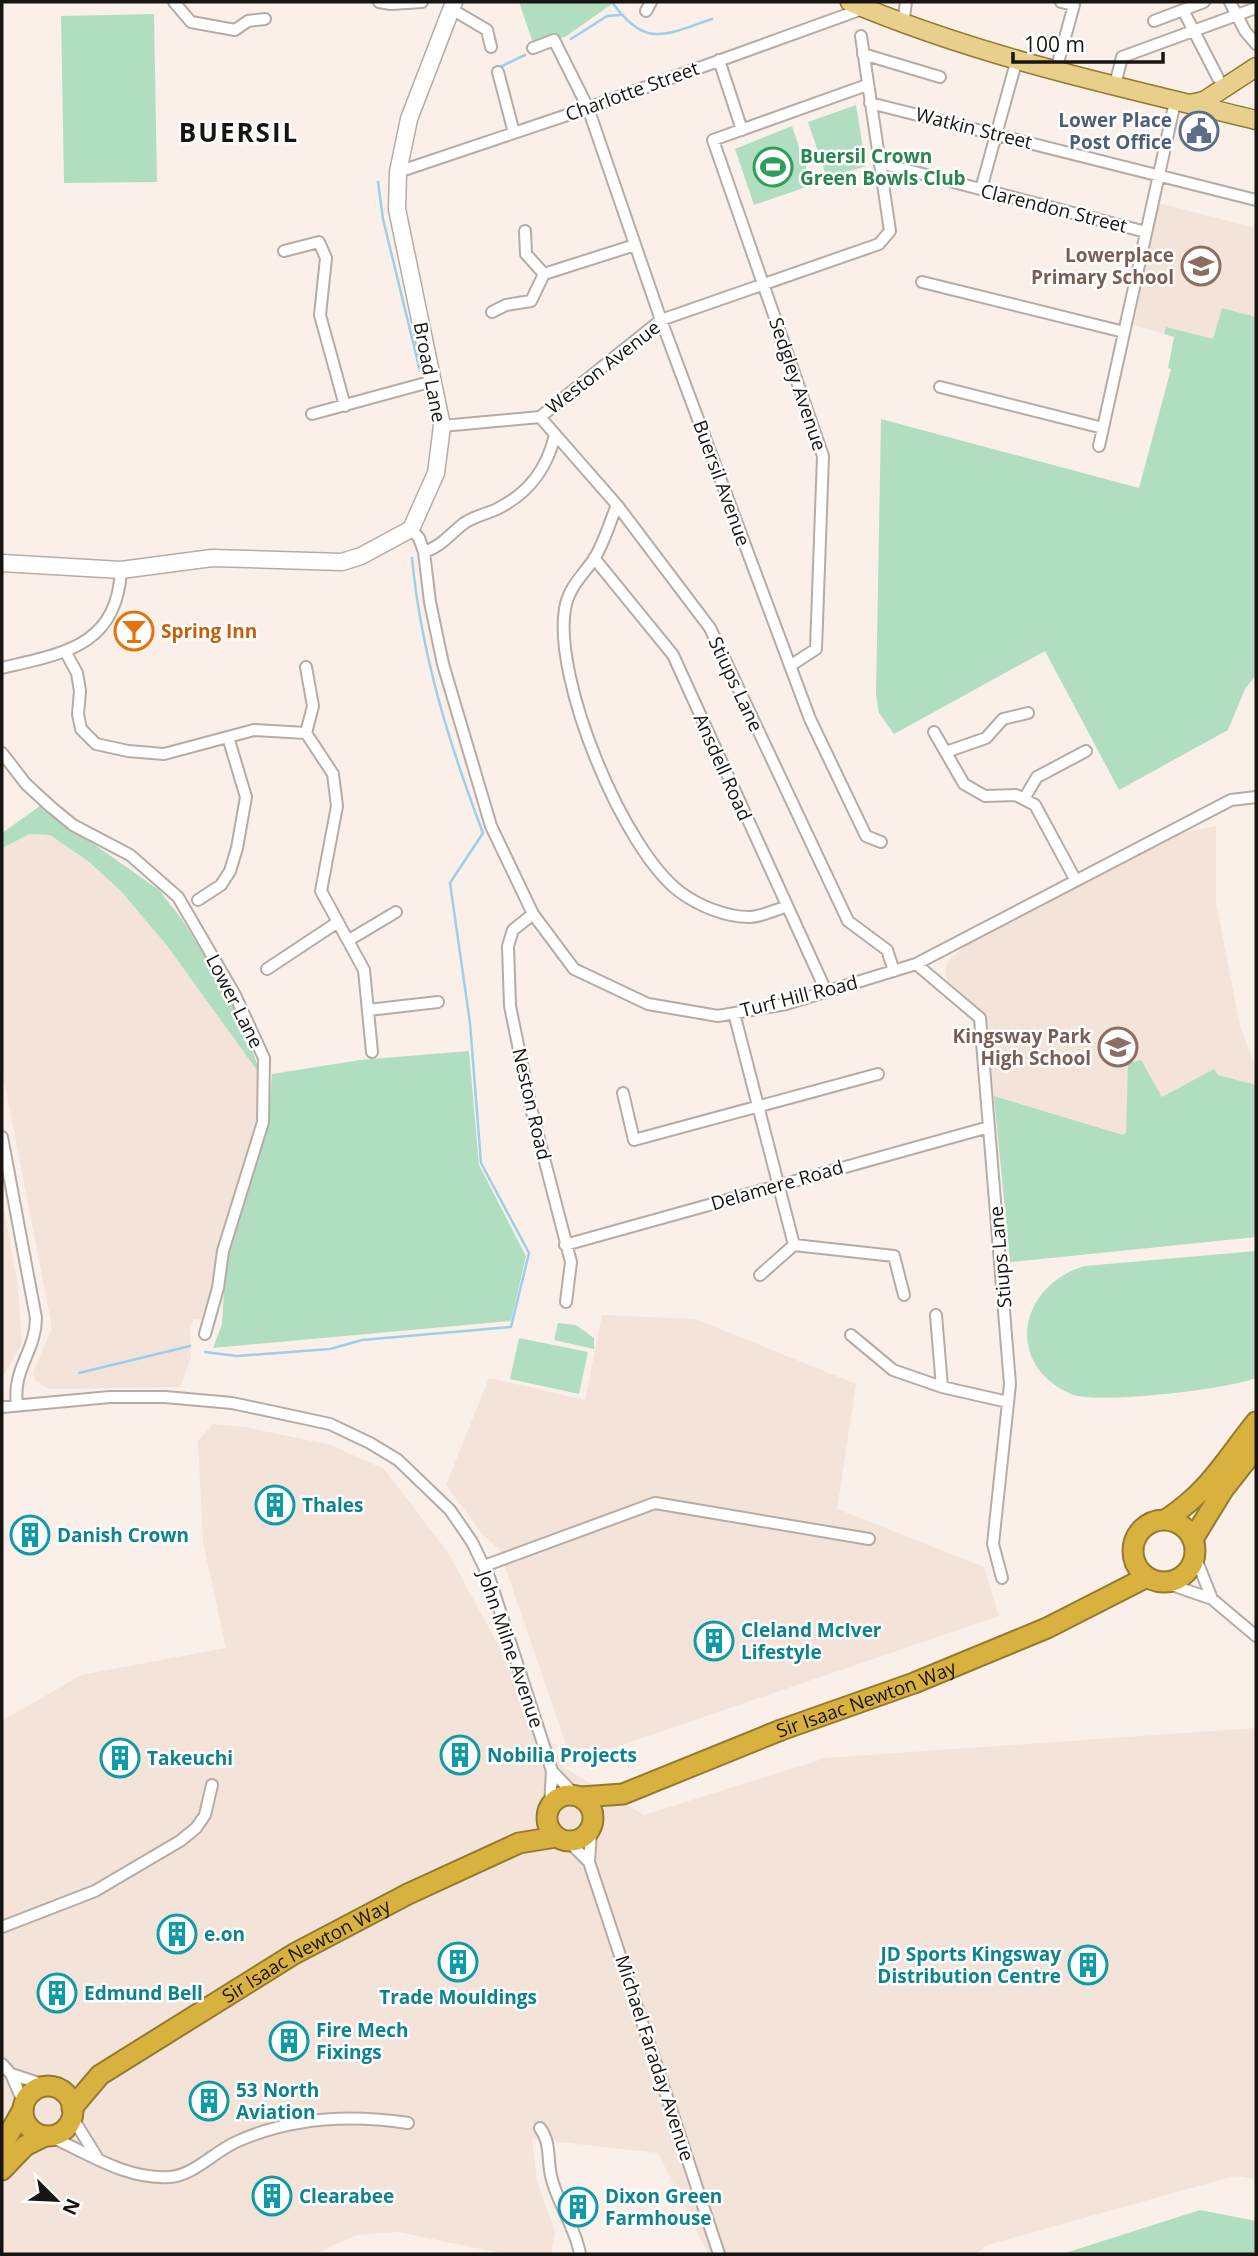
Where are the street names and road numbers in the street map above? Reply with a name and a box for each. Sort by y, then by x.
street label: Charlotte Street [562,55,703,127]
street label: Watkin Street [913,101,1035,155]
street label: Clarendon Street [978,177,1130,239]
street label: Weston Avenue [541,314,665,420]
street label: Sedgley Avenue [763,314,833,454]
street label: Broad Lane [408,320,452,424]
street label: Buersil Avenue [687,416,757,550]
street label: Stiups Lane [703,632,769,736]
street label: Ansdell Road [688,709,758,825]
street label: Lower Lane [200,950,270,1052]
street label: Turf Hill Road [738,969,860,1023]
street label: Neston Road [506,1045,558,1163]
street label: Delamere Road [708,1154,846,1216]
street label: Stiups Lane [983,1205,1017,1309]
street label: John Milne Avenue [471,1565,550,1731]
street label: Sir Isaac Newton Way [773,1654,960,1744]
street label: Sir Isaac Newton Way [217,1892,395,2009]
street label: Michael Faraday Avenue [609,1952,701,2164]

